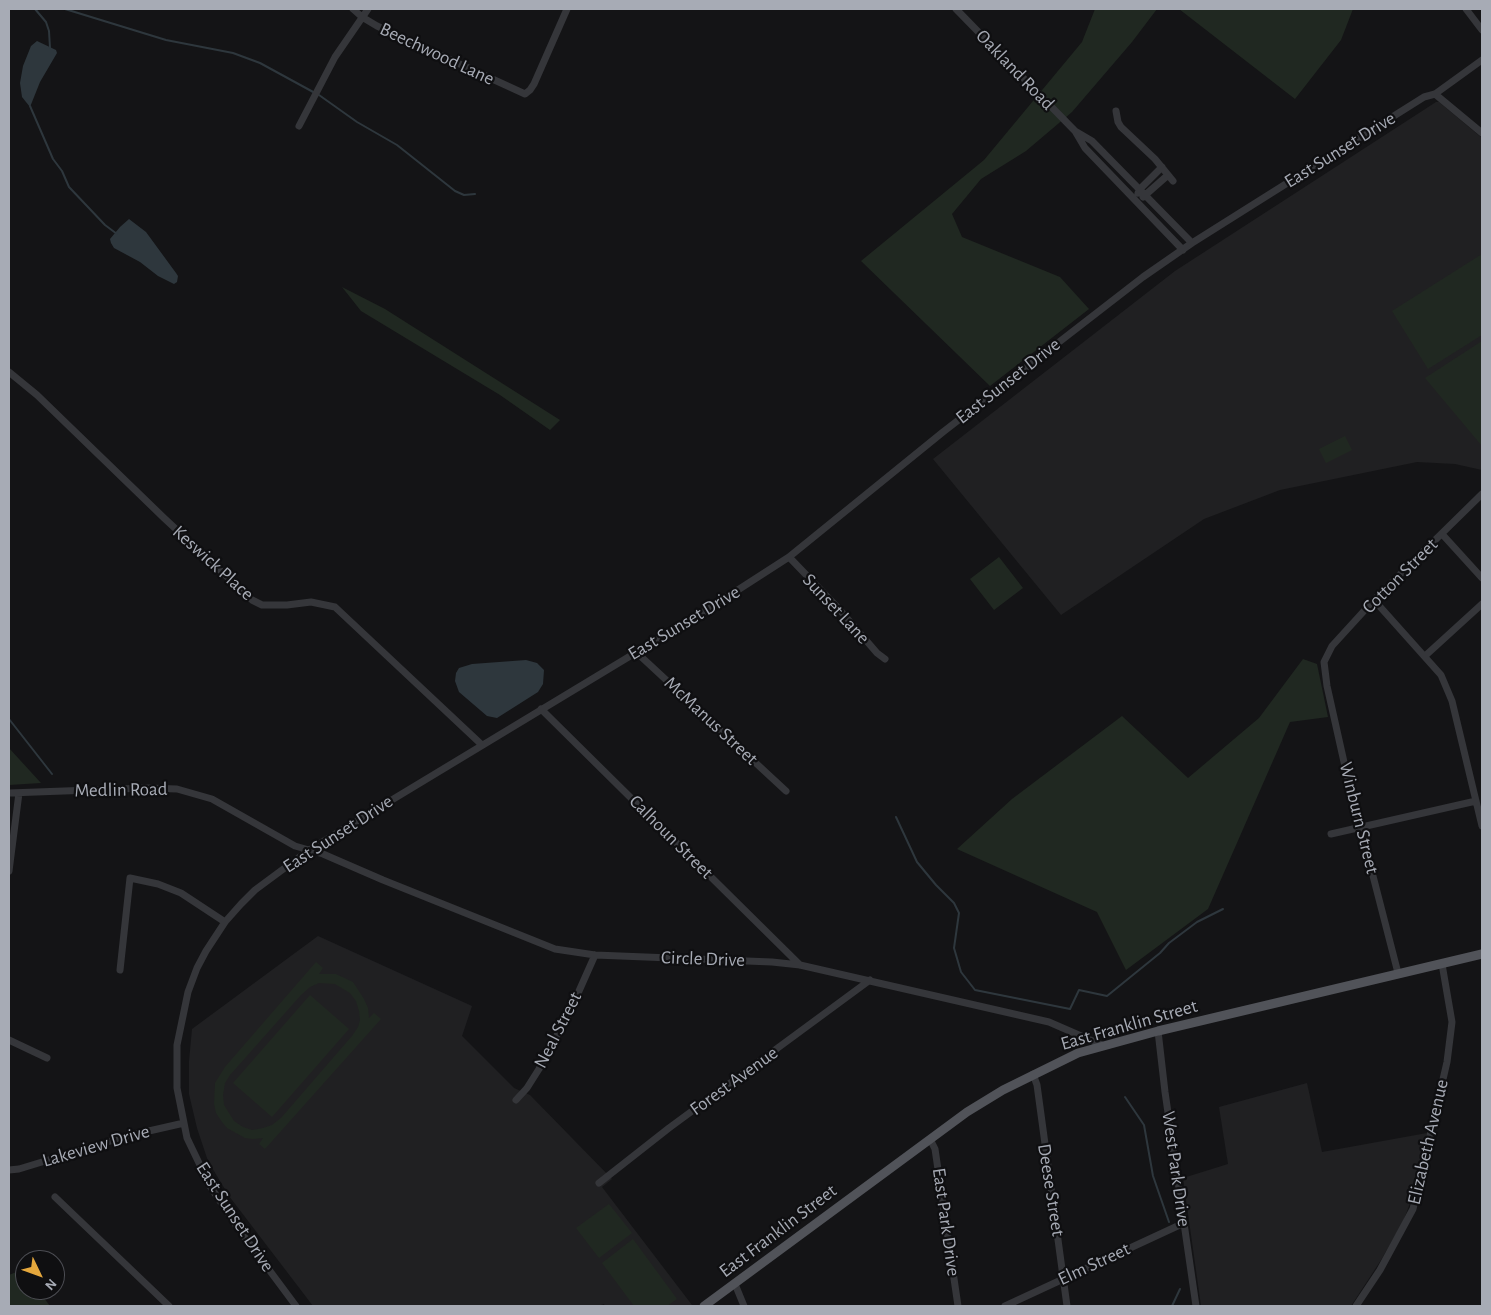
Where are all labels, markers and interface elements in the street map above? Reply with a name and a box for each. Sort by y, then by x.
street label: Beechwood Lane [376,18,498,90]
street label: Oakland Road [971,25,1059,115]
street label: East Sunset Drive [1280,107,1400,193]
street label: East Sunset Drive [951,333,1065,429]
street label: Keswick Place [168,521,258,605]
street label: Cotton Street [1357,533,1443,619]
street label: Sunset Lane [798,569,874,649]
street label: East Sunset Drive [624,581,744,665]
street label: McManus Street [659,672,763,770]
street label: Winburn Street [1334,760,1384,876]
street label: Medlin Road [74,778,168,802]
street label: East Sunset Drive [279,790,397,878]
street label: Calhoun Street [624,790,718,884]
street label: Circle Drive [661,946,745,972]
street label: Neal Street [529,988,587,1072]
street label: East Franklin Street [1058,995,1200,1055]
street label: Forest Avenue [686,1041,782,1121]
street label: Elizabeth Avenue [1402,1077,1454,1207]
street label: West Park Drive [1157,1110,1195,1228]
street label: Lakeview Drive [40,1120,152,1172]
street label: Deese Street [1032,1142,1070,1238]
street label: East Sunset Drive [191,1158,279,1276]
street label: East Park Drive [927,1166,965,1278]
street label: East Franklin Street [715,1179,841,1283]
street label: Elm Street [1054,1237,1134,1291]
north arrow [15,1250,65,1300]
text: N [42,1276,59,1293]

